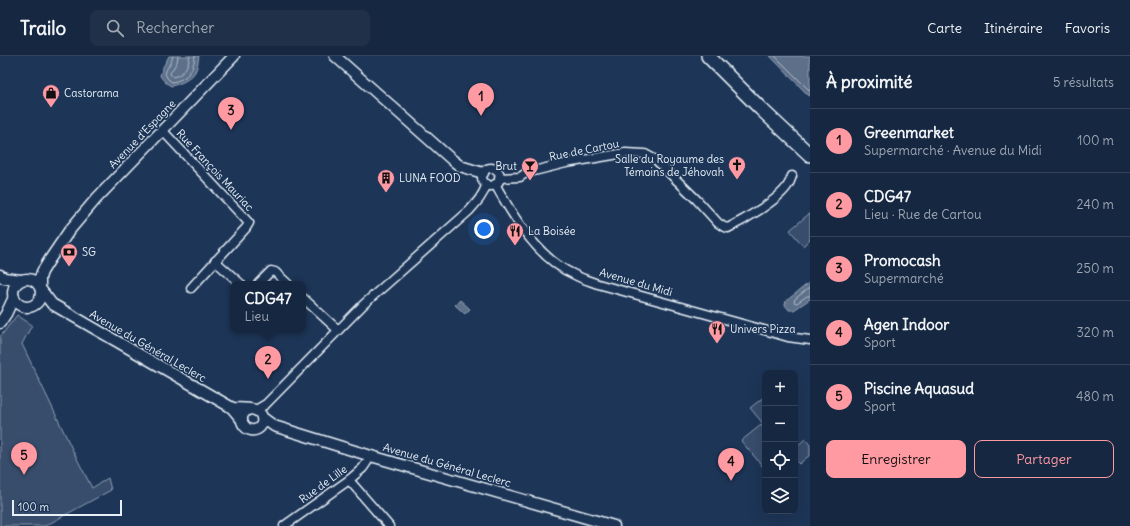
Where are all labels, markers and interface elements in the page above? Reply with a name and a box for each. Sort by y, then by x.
search box [90,10,370,46]
text: Trailo [20,16,66,40]
icon: search [104,17,126,39]
text: Rechercher [136,18,214,37]
text: Carte [927,19,962,37]
text: Itinéraire [984,19,1043,37]
text: Favoris [1065,19,1110,37]
text: À proximité [826,71,912,93]
text: 5 résultats [1053,74,1114,91]
shop icon: Castorama [41,83,61,108]
pin: 1 [468,83,494,116]
place label: Castorama [64,86,119,100]
street label: Avenue d'Espagne [106,97,179,171]
pin: 3 [218,97,244,130]
text: Greenmarket [864,123,954,142]
street label: Rue François Mauriac [174,126,257,214]
text: 1 [836,132,842,149]
text: 100 m [1077,132,1114,149]
street label: Rue de Cartou [548,136,621,164]
text: Supermarché · Avenue du Midi [864,142,1042,159]
place label: Salle du Royaume des Témoins de Jéhovah [615,152,724,179]
church icon: Salle du Royaume des Témoins de Jéhovah [727,155,747,180]
bar icon: Brut [520,156,540,181]
place label: Brut [495,159,517,173]
building icon: LUNA FOOD [376,168,396,193]
place label: LUNA FOOD [399,171,461,185]
text: CDG47 [864,187,911,206]
text: 2 [835,196,843,213]
text: 240 m [1077,196,1114,213]
text: Lieu · Rue de Cartou [864,206,982,223]
your location [474,219,494,239]
restaurant icon: La Boisée [505,221,525,246]
place label: La Boisée [528,224,576,238]
bank icon: SG [59,242,79,267]
place label: SG [82,245,96,259]
text: Promocash [864,251,941,270]
text: 3 [835,260,843,277]
text: 250 m [1076,260,1114,277]
street label: Avenue du Midi [598,265,674,299]
text: Supermarché [864,270,944,287]
popup [230,281,306,333]
text: CDG47 [244,289,292,308]
street label: Avenue du Général Leclerc [87,307,209,385]
text: Lieu [244,308,269,325]
text: Agen Indoor [864,315,949,334]
restaurant icon: Univers Pizza [707,319,727,344]
place label: Univers Pizza [730,322,795,336]
text: 4 [835,324,843,341]
text: 320 m [1076,324,1114,341]
text: Sport [864,334,896,351]
pin: 2 [255,346,281,379]
map controls [762,370,798,514]
button: + [762,370,798,406]
text: Piscine Aquasud [864,379,974,398]
text: 5 [835,388,843,405]
text: 480 m [1076,388,1114,405]
text: Sport [864,398,896,415]
button: − [762,406,798,442]
street label: Avenue du Général Leclerc [381,440,513,490]
button: Enregistrer [826,440,966,478]
button: Partager [974,440,1114,478]
pin: 5 [11,442,37,475]
button: locate [762,442,798,478]
pin: 4 [718,448,744,481]
street label: Rue de Lille [296,462,350,506]
button: layers [762,478,798,514]
scale bar [12,498,122,517]
text: 100 m [18,500,49,514]

